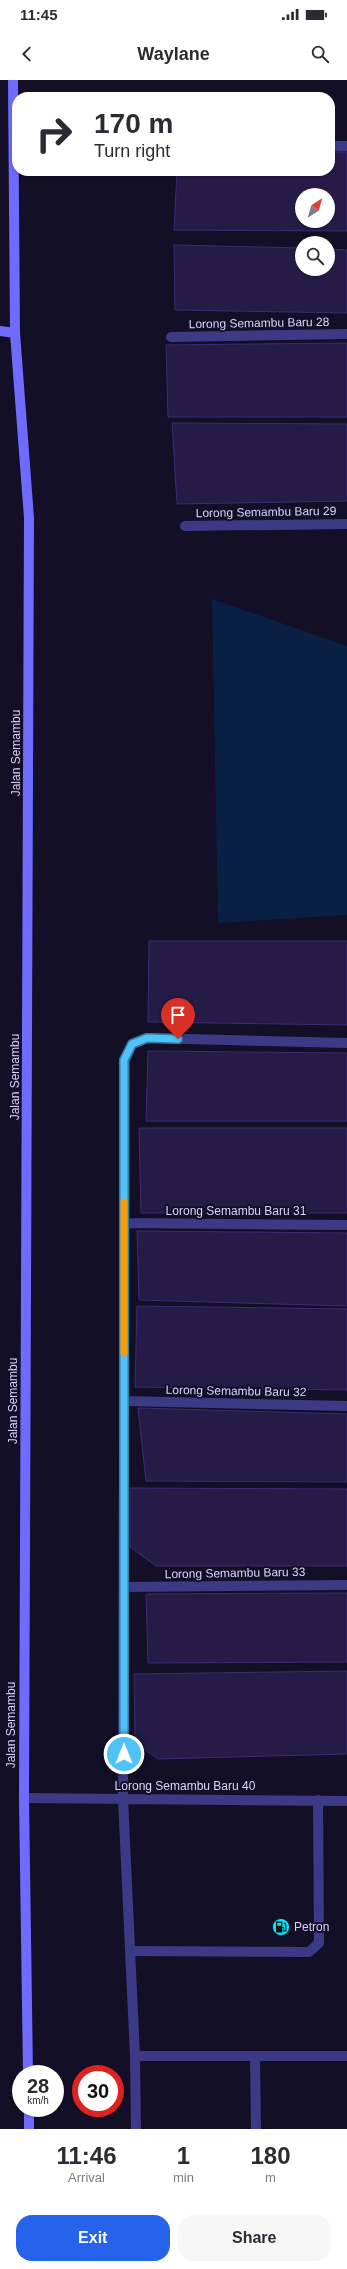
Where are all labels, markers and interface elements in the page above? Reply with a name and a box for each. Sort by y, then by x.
text: 11:45 [20,6,58,23]
icon: back [16,43,38,65]
icon: search [309,43,331,65]
text: Waylane [137,44,210,64]
icon: right [28,108,80,160]
text: 170 m [94,108,173,139]
text: Turn right [94,141,170,161]
north arrow [295,188,335,228]
map controls [295,188,335,276]
button: search [295,236,335,276]
street label: Lorong Semambu Baru 28 [189,315,330,331]
street label: Lorong Semambu Baru 29 [196,504,337,520]
street label: Jalan Semambu [9,710,23,796]
pin [161,998,195,1039]
icon: arrive [167,1004,189,1026]
street label: Jalan Semambu [8,1034,22,1120]
street label: Lorong Semambu Baru 31 [166,1204,307,1218]
street label: Jalan Semambu [6,1358,20,1444]
street label: Lorong Semambu Baru 32 [166,1383,307,1399]
street label: Lorong Semambu Baru 33 [165,1565,306,1581]
street label: Jalan Semambu [4,1682,18,1768]
position arrow [103,1733,145,1775]
street label: Lorong Semambu Baru 40 [115,1779,256,1793]
fuel station icon: Petron [271,1917,291,1937]
place label: Petron [294,1920,329,1934]
speed limit sign: 30 [72,2065,124,2117]
text: 28 [27,2075,49,2097]
text: km/h [27,2095,49,2106]
text: 11:46 [56,2142,117,2169]
text: 1 [177,2142,190,2169]
text: 180 [250,2142,291,2169]
text: Arrival [68,2170,105,2185]
text: min [173,2170,194,2185]
text: m [265,2170,276,2185]
button: Exit [16,2215,170,2261]
button: Share [178,2215,331,2261]

